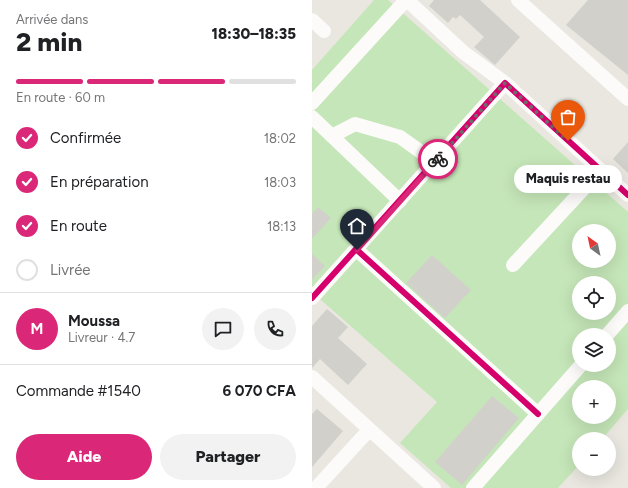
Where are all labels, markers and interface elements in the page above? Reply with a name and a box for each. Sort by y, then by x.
text: Arrivée dans [16,12,88,27]
text: 18:30–18:35 [212,25,296,43]
text: 2 min [16,26,82,58]
text: En route · 60 m [16,90,105,105]
pin [551,100,585,141]
icon: bag [557,106,579,128]
icon: check [16,127,38,149]
text: Confirmée [50,129,121,147]
text: 18:02 [264,131,296,146]
courier [418,139,458,179]
icon: bike [427,148,449,170]
callout: Maquis restau [514,165,622,193]
icon: check [16,171,38,193]
text: Maquis restau [526,171,610,186]
text: En préparation [50,173,149,191]
text: 18:03 [264,175,296,190]
pin [340,209,374,250]
icon: check [16,215,38,237]
icon: home [346,215,368,237]
text: En route [50,217,107,235]
text: 18:13 [267,219,296,234]
north arrow [572,224,616,268]
map controls [572,224,616,476]
text: Livrée [50,261,91,279]
button: locate [572,276,616,320]
button: chat [202,308,244,350]
button: phone [254,308,296,350]
text: Moussa [68,312,120,330]
text: M [31,320,43,338]
button: layers [572,328,616,372]
text: Livreur · 4.7 [68,330,135,345]
button: + [572,380,616,424]
text: Commande #1540 [16,382,141,400]
text: 6 070 CFA [222,382,296,400]
button: − [572,432,616,476]
button: Aide [16,434,152,480]
button: Partager [160,434,296,480]

